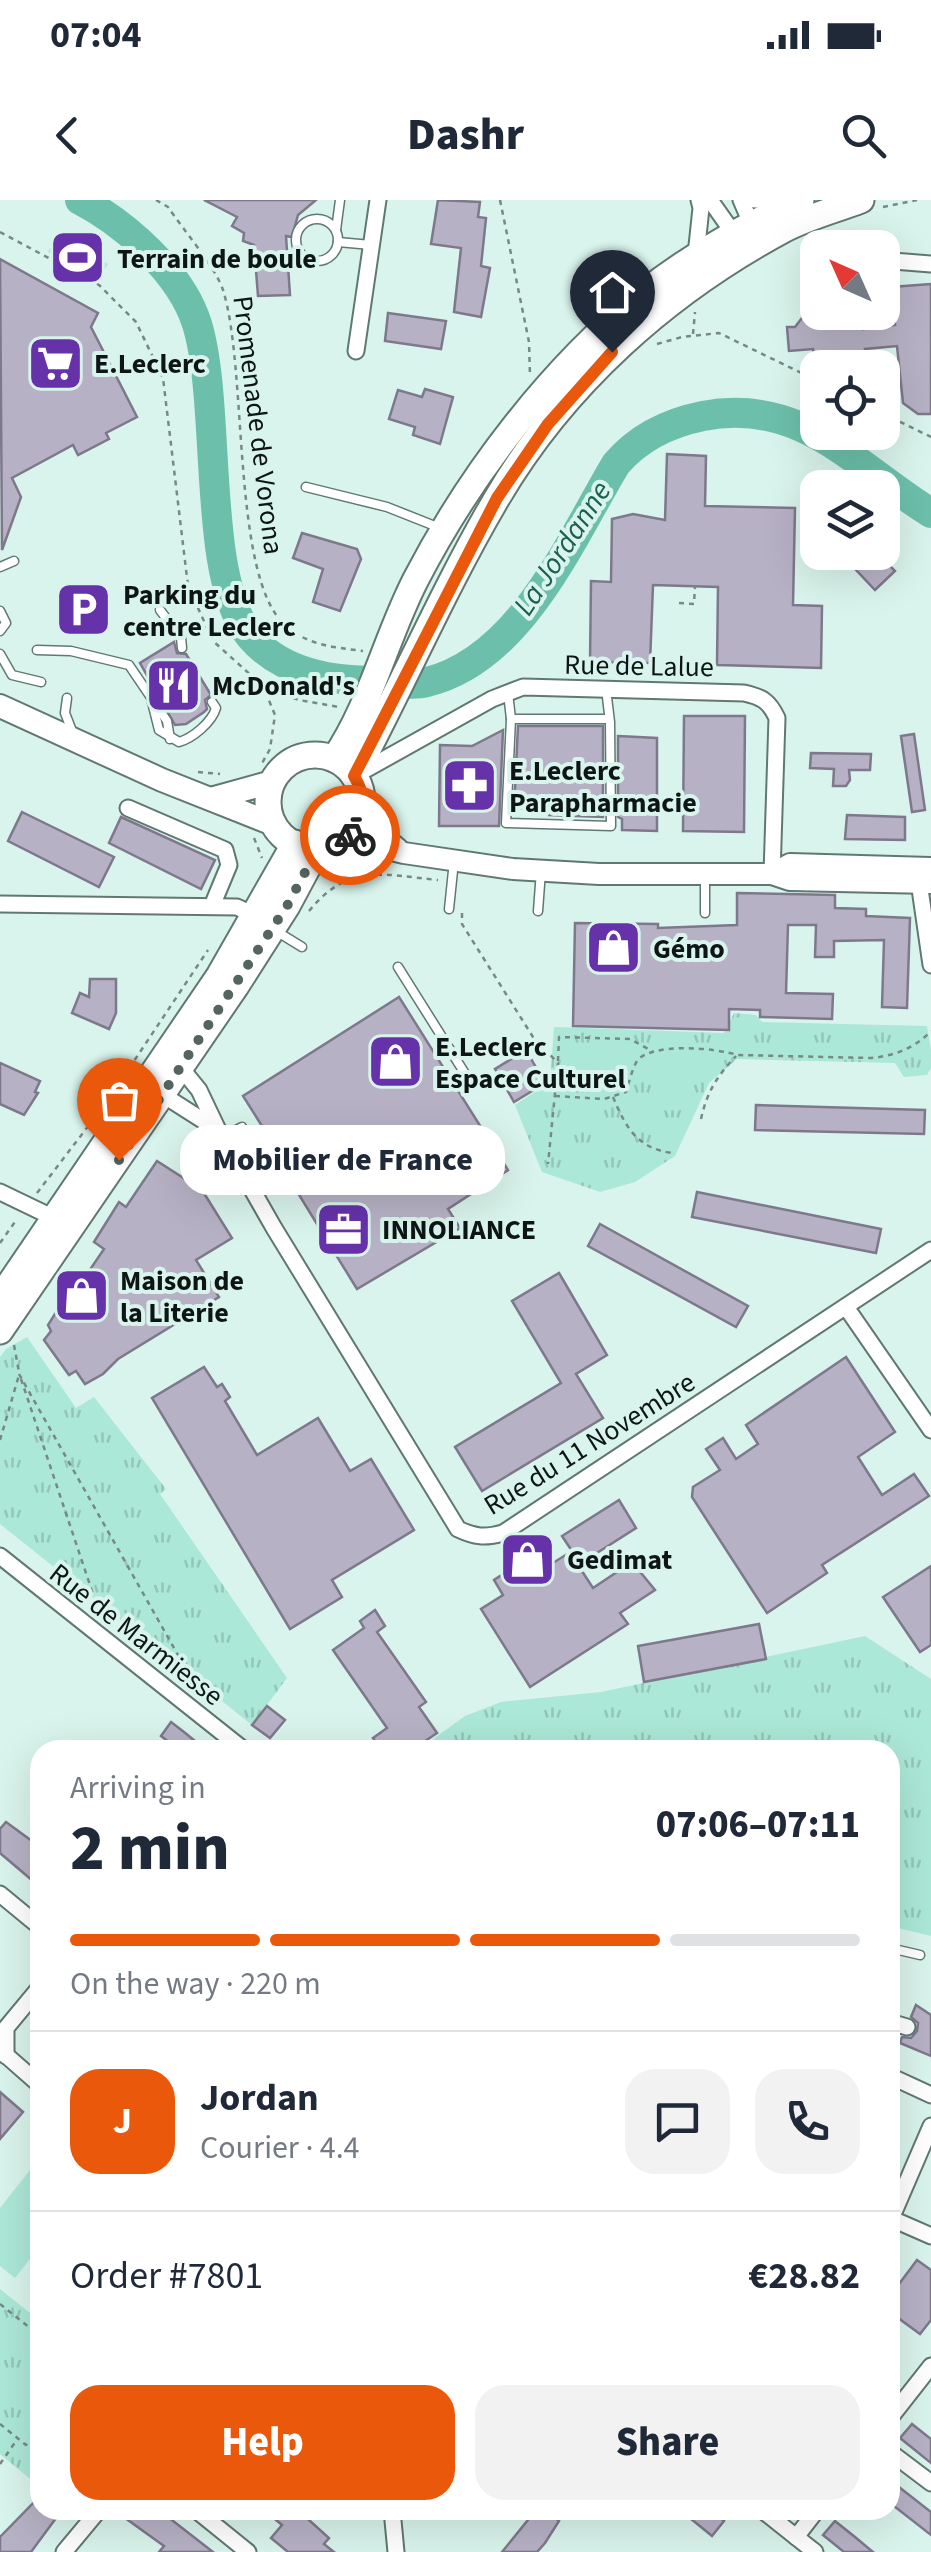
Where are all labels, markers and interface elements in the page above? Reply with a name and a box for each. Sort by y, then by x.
text: 07:04 [50,8,142,62]
text: Dashr [407,103,524,167]
icon: back [40,108,95,163]
icon: search [836,108,891,163]
sports icon: Terrain de boule [48,228,108,288]
north arrow [800,230,900,330]
map controls [800,230,900,570]
place label: Terrain de boule [117,239,317,279]
pin [570,250,655,353]
icon: home [585,265,640,320]
street label: Promenade de Vorona [222,294,294,557]
supermarket icon: E.Leclerc [25,333,85,393]
place label: E.Leclerc [94,344,206,384]
button: locate [800,350,900,450]
button: layers [800,470,900,570]
water label: La Jordanne [503,473,622,624]
place label: Parking du centre Leclerc [123,575,296,647]
parking icon: Parking du centre Leclerc [54,580,114,640]
street label: Rue de Lalue [564,645,714,687]
restaurant icon: McDonald's [143,655,203,715]
place label: McDonald's [212,666,355,706]
place label: E.Leclerc Parapharmacie [509,751,697,823]
pharmacy icon: E.Leclerc Parapharmacie [440,756,500,816]
courier [300,785,400,885]
icon: bike [323,808,378,863]
shop icon: Gémo [584,918,644,978]
place label: Gémo [653,929,725,969]
place label: E.Leclerc Espace Culturel [435,1027,626,1099]
shop icon: E.Leclerc Espace Culturel [366,1032,426,1092]
pin [77,1058,162,1161]
icon: bag [92,1073,147,1128]
callout: Mobilier de France [179,1125,504,1195]
text: Mobilier de France [212,1137,473,1183]
office icon: INNOLIANCE [313,1199,373,1259]
place label: INNOLIANCE [382,1210,536,1250]
place label: Maison de la Literie [120,1261,244,1333]
shop icon: Maison de la Literie [51,1266,111,1326]
street label: Rue du 11 Novembre [476,1363,703,1525]
shop icon: Gedimat [498,1529,558,1589]
place label: Gedimat [567,1540,672,1580]
street label: Rue de Marmiesse [41,1554,232,1716]
text: Arriving in [70,1765,206,1811]
text: 07:06–07:11 [656,1798,860,1852]
text: 2 min [70,1802,230,1895]
text: On the way · 220 m [70,1961,321,2007]
button: chat [625,2069,730,2174]
button: phone [755,2069,860,2174]
text: Jordan [200,2071,319,2125]
text: J [113,2094,132,2148]
text: Courier · 4.4 [200,2125,360,2171]
text: Order #7801 [70,2249,263,2303]
text: €28.82 [748,2249,860,2303]
button: Help [70,2385,455,2500]
button: Share [475,2385,860,2500]

